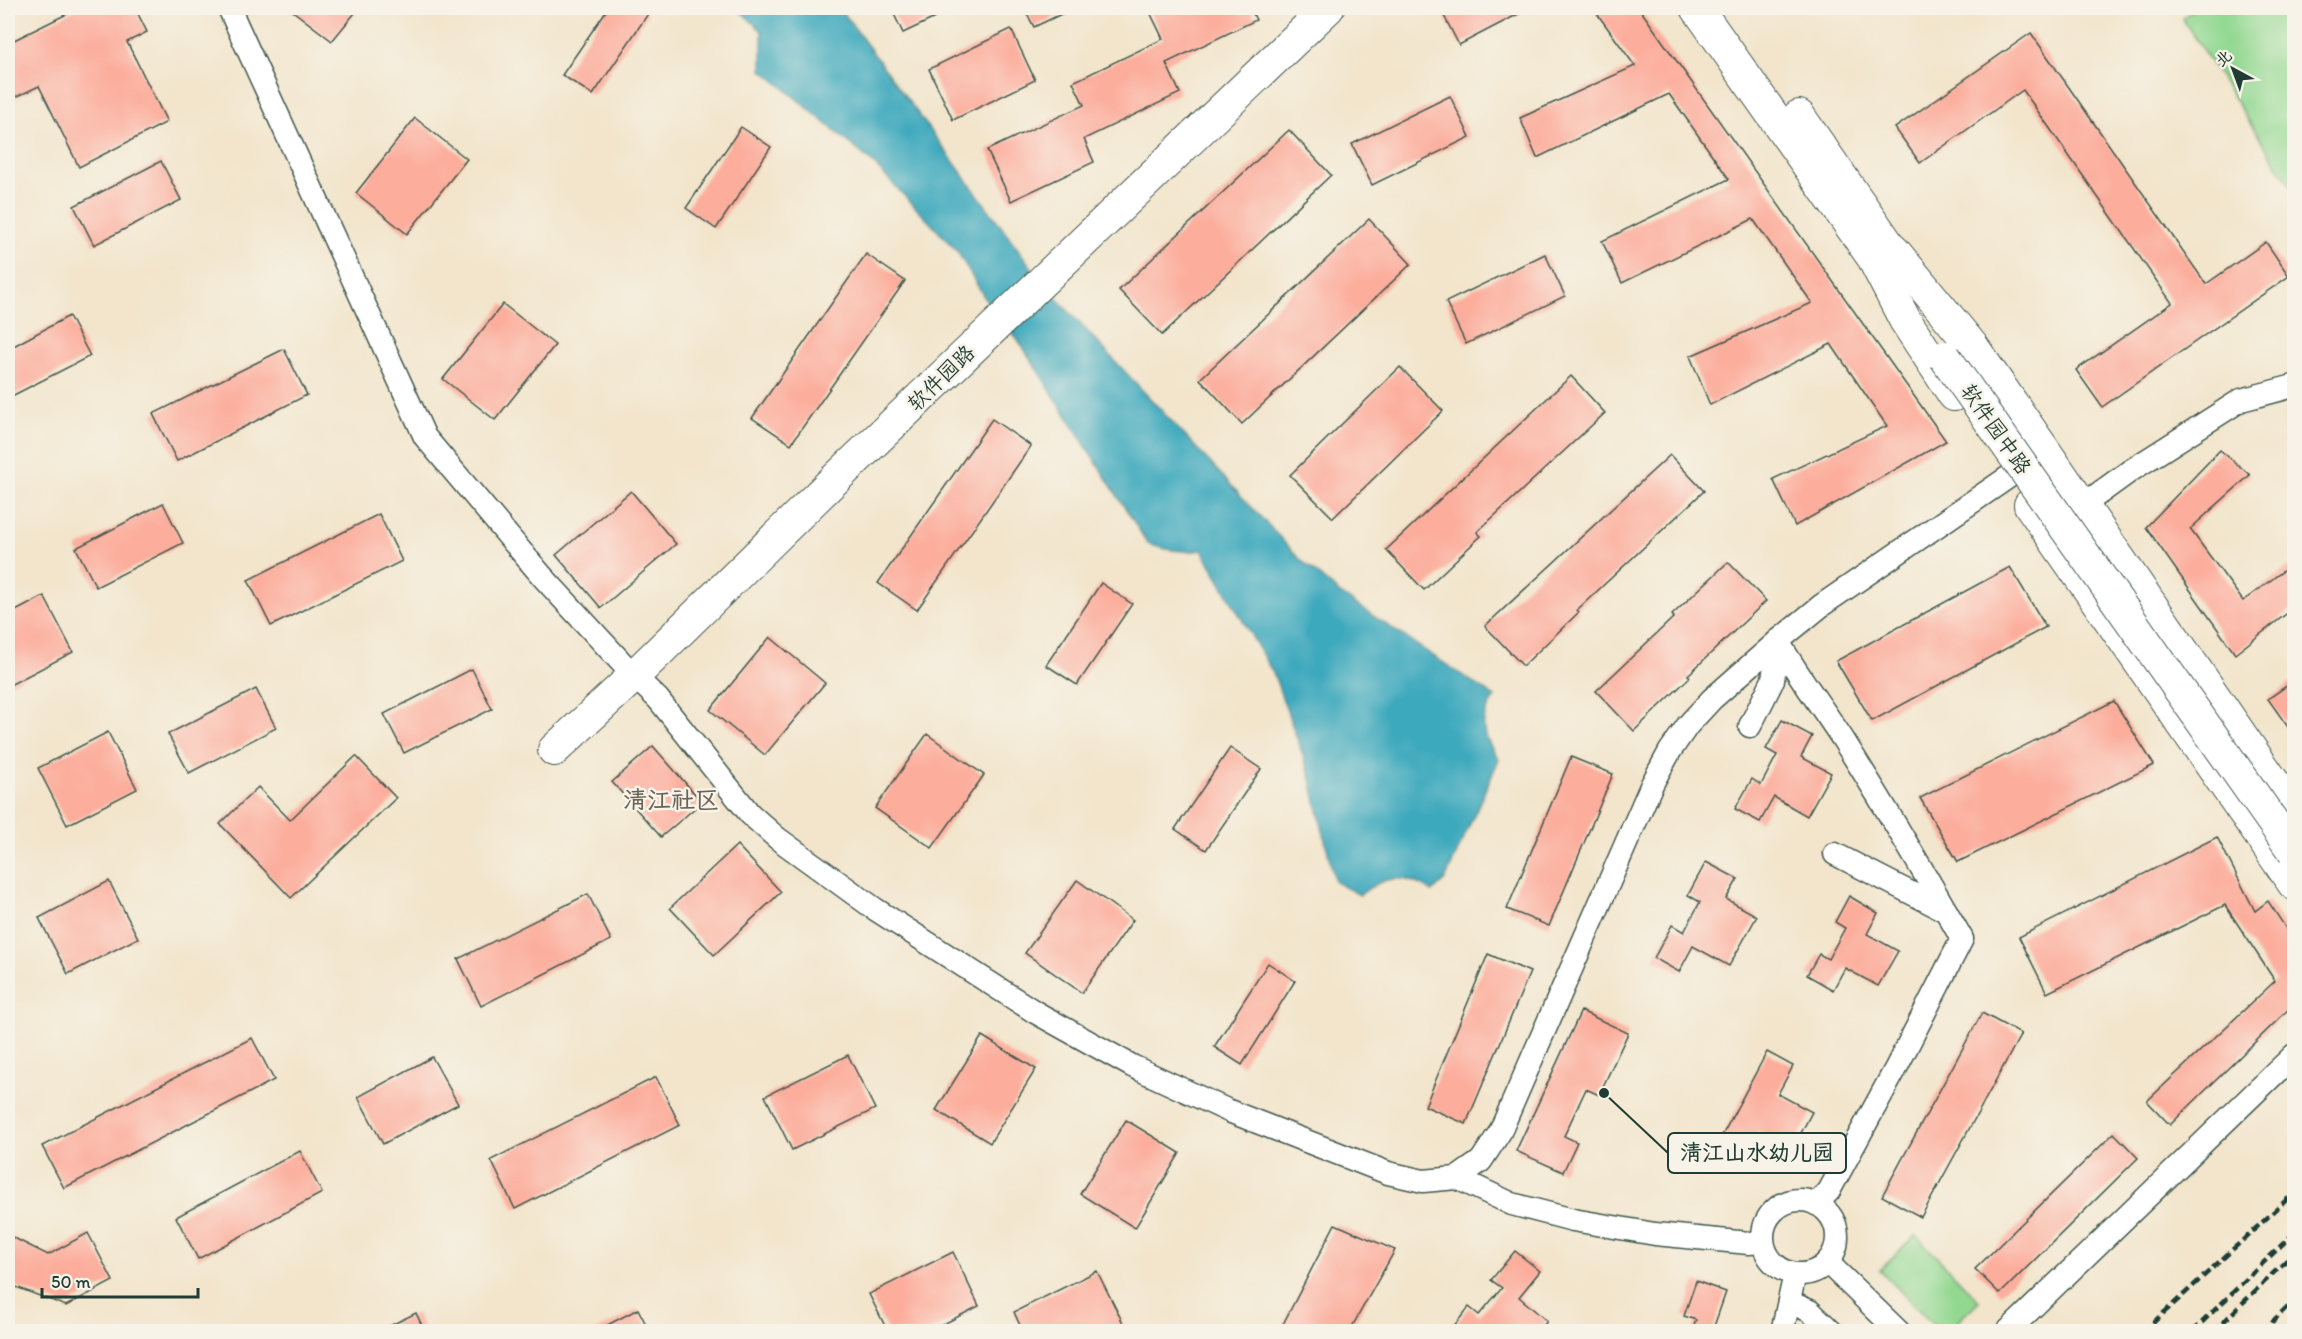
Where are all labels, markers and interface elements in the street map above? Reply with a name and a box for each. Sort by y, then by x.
north arrow [2203,39,2263,99]
text: 北 [2211,46,2236,70]
street label: 软件园路 [902,339,980,416]
street label: 软件园中路 [1956,379,2037,479]
district label: 清江社区 [623,785,719,814]
callout: 清江山水幼儿园 [1668,1133,1846,1173]
text: 清江山水幼儿园 [1680,1139,1834,1166]
scale bar [42,1261,198,1299]
text: 50 m [51,1271,91,1293]

